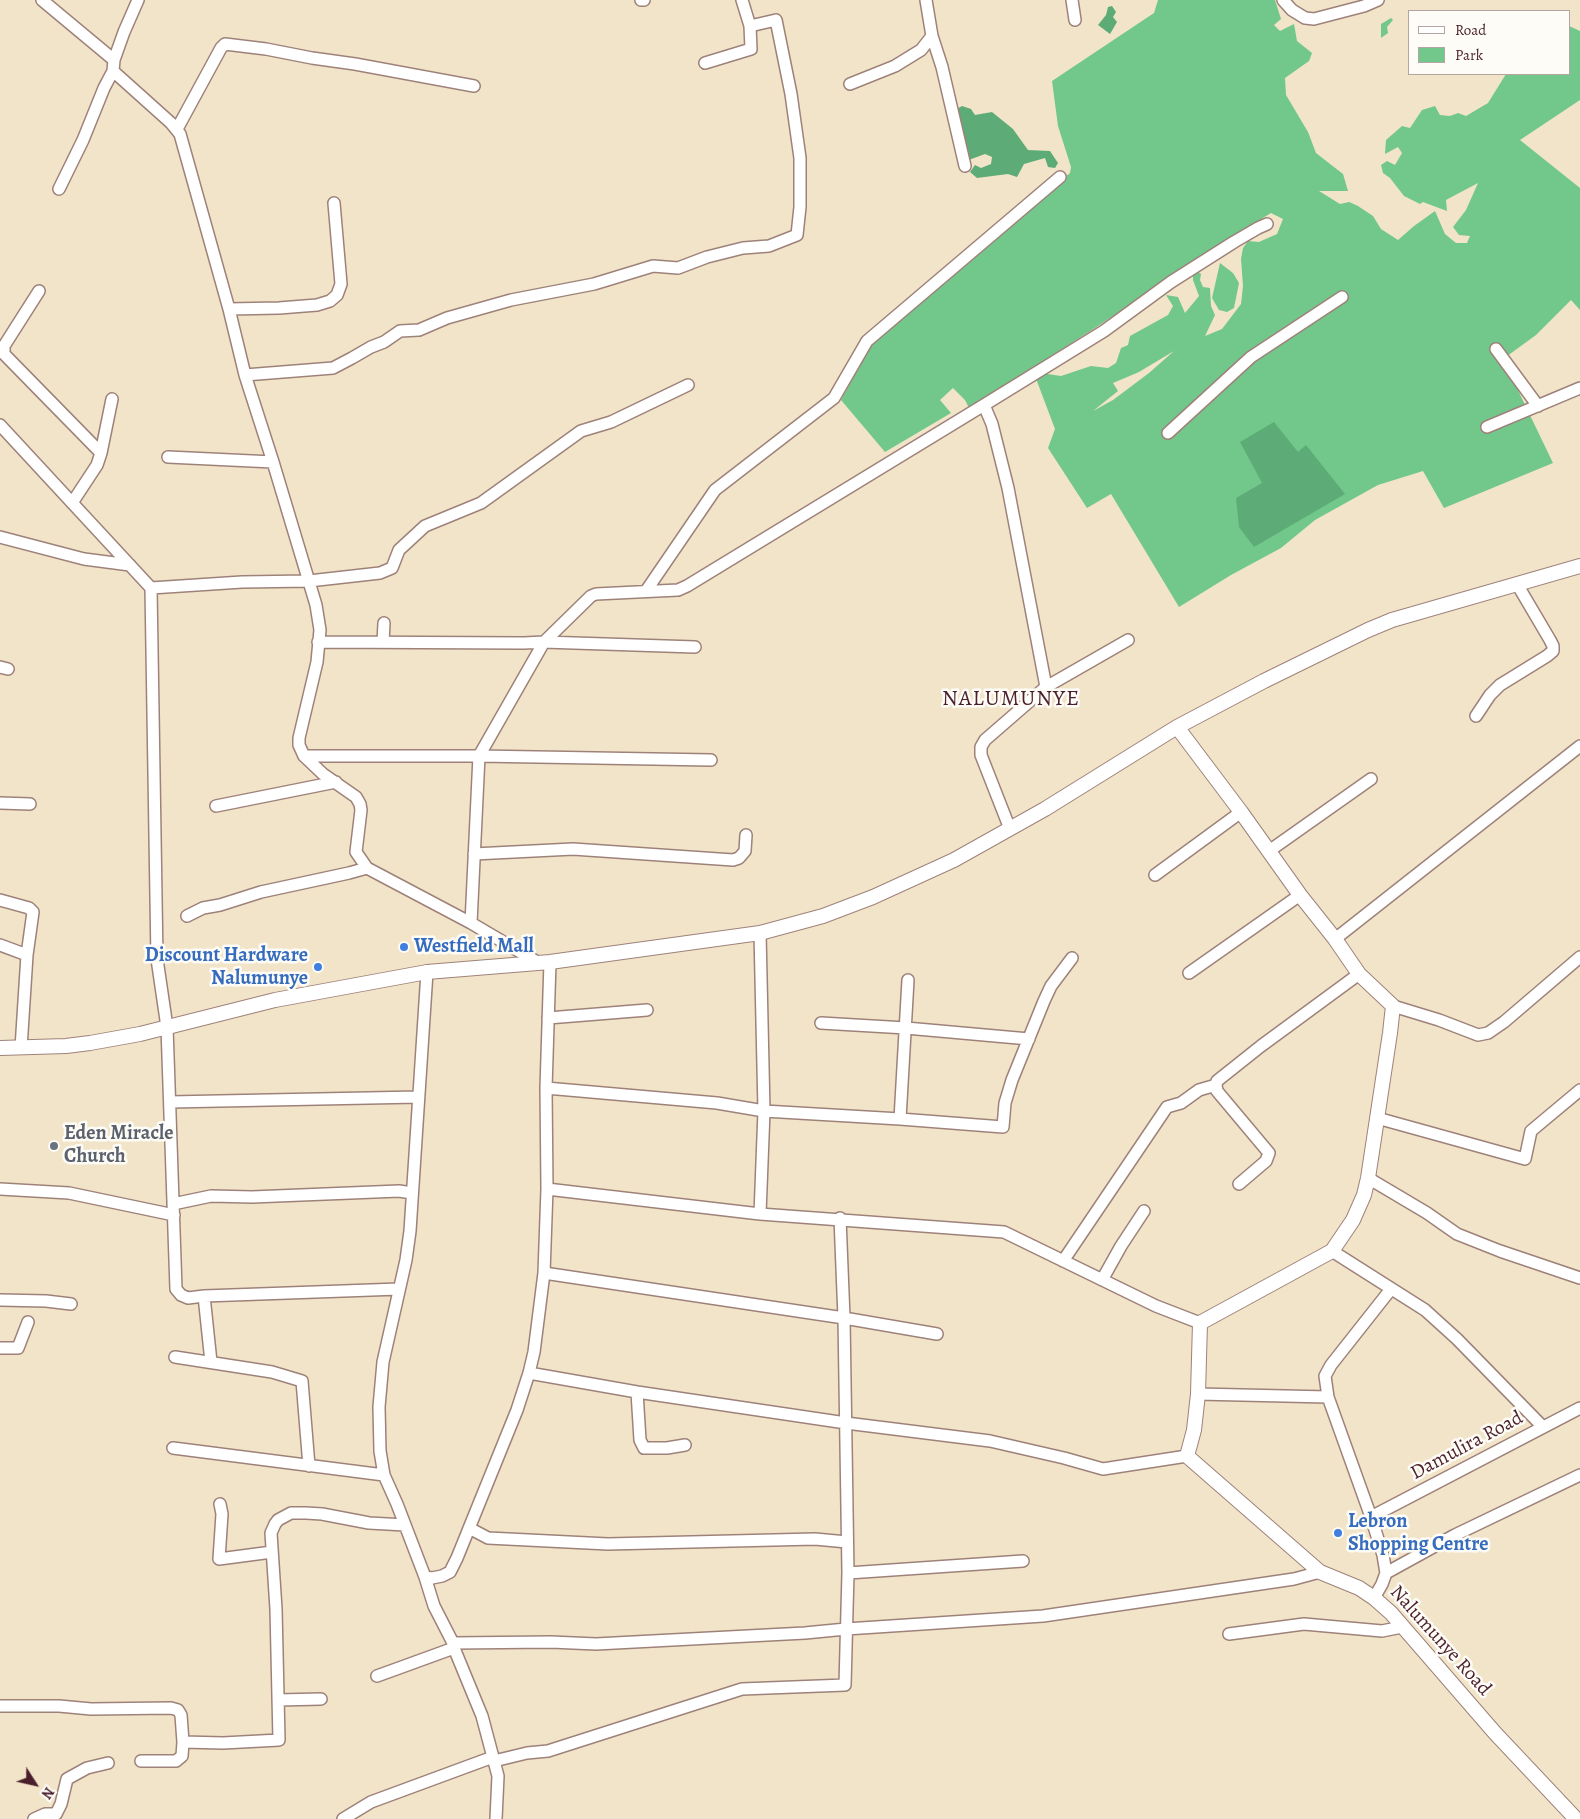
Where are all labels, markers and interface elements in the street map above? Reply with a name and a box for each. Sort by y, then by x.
legend [1408,10,1570,75]
text: Road [1455,20,1486,40]
text: Park [1455,45,1483,65]
district label: NALUMUNYE [941,687,1081,713]
place label: Westfield Mall [414,935,534,959]
marker: Westfield Mall [398,941,410,953]
place label: Discount Hardware Nalumunye [145,944,308,991]
marker: Discount Hardware Nalumunye [312,961,324,973]
place label: Eden Miracle Church [64,1122,174,1169]
marker: Eden Miracle Church [48,1140,60,1152]
street label: Damulira Road [1407,1406,1527,1486]
place label: Lebron Shopping Centre [1348,1510,1488,1557]
marker: Lebron Shopping Centre [1332,1527,1344,1539]
street label: Nalumunye Road [1384,1581,1496,1701]
north arrow [10,1759,60,1809]
text: N [37,1783,58,1803]

